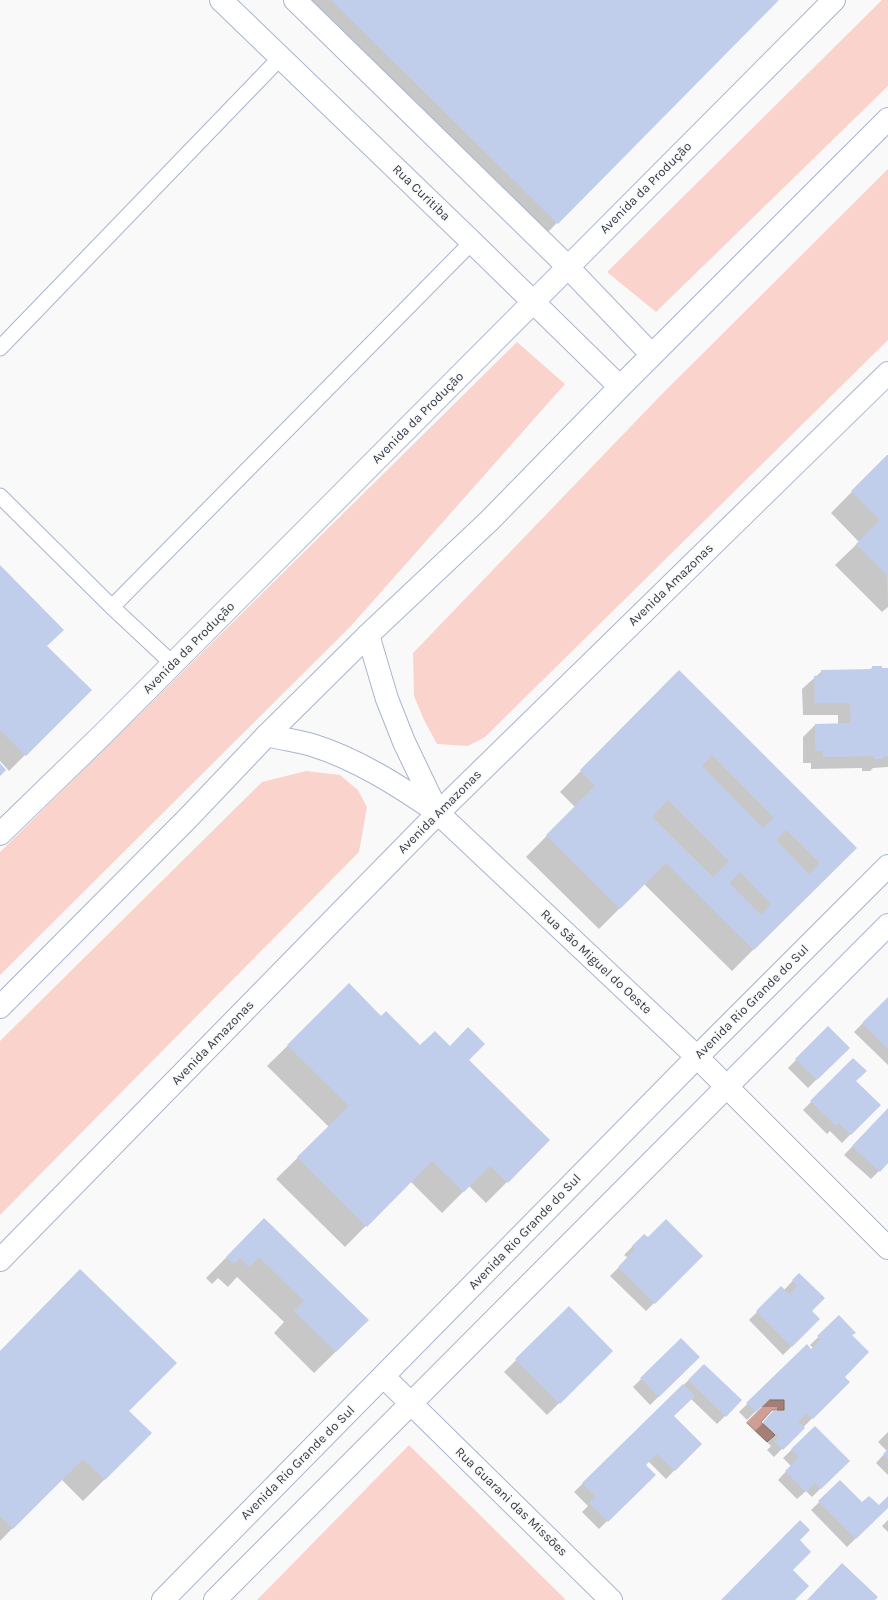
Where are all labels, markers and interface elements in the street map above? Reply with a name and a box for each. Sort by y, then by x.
street label: Avenida da Produção [597,139,695,237]
street label: Rua Curitiba [389,162,453,224]
street label: Avenida da Produção [369,369,467,467]
street label: Avenida Amazonas [625,541,717,629]
street label: Avenida da Produção [140,599,238,697]
street label: Avenida Amazonas [395,767,485,857]
street label: Rua São Miguel do Oeste [537,906,655,1018]
street label: Avenida Rio Grande do Sul [692,942,812,1062]
street label: Avenida Amazonas [169,997,257,1089]
street label: Avenida Rio Grande do Sul [466,1171,584,1293]
street label: Avenida Rio Grande do Sul [238,1403,358,1523]
street label: Rua Guarani das Missões [452,1444,570,1560]

